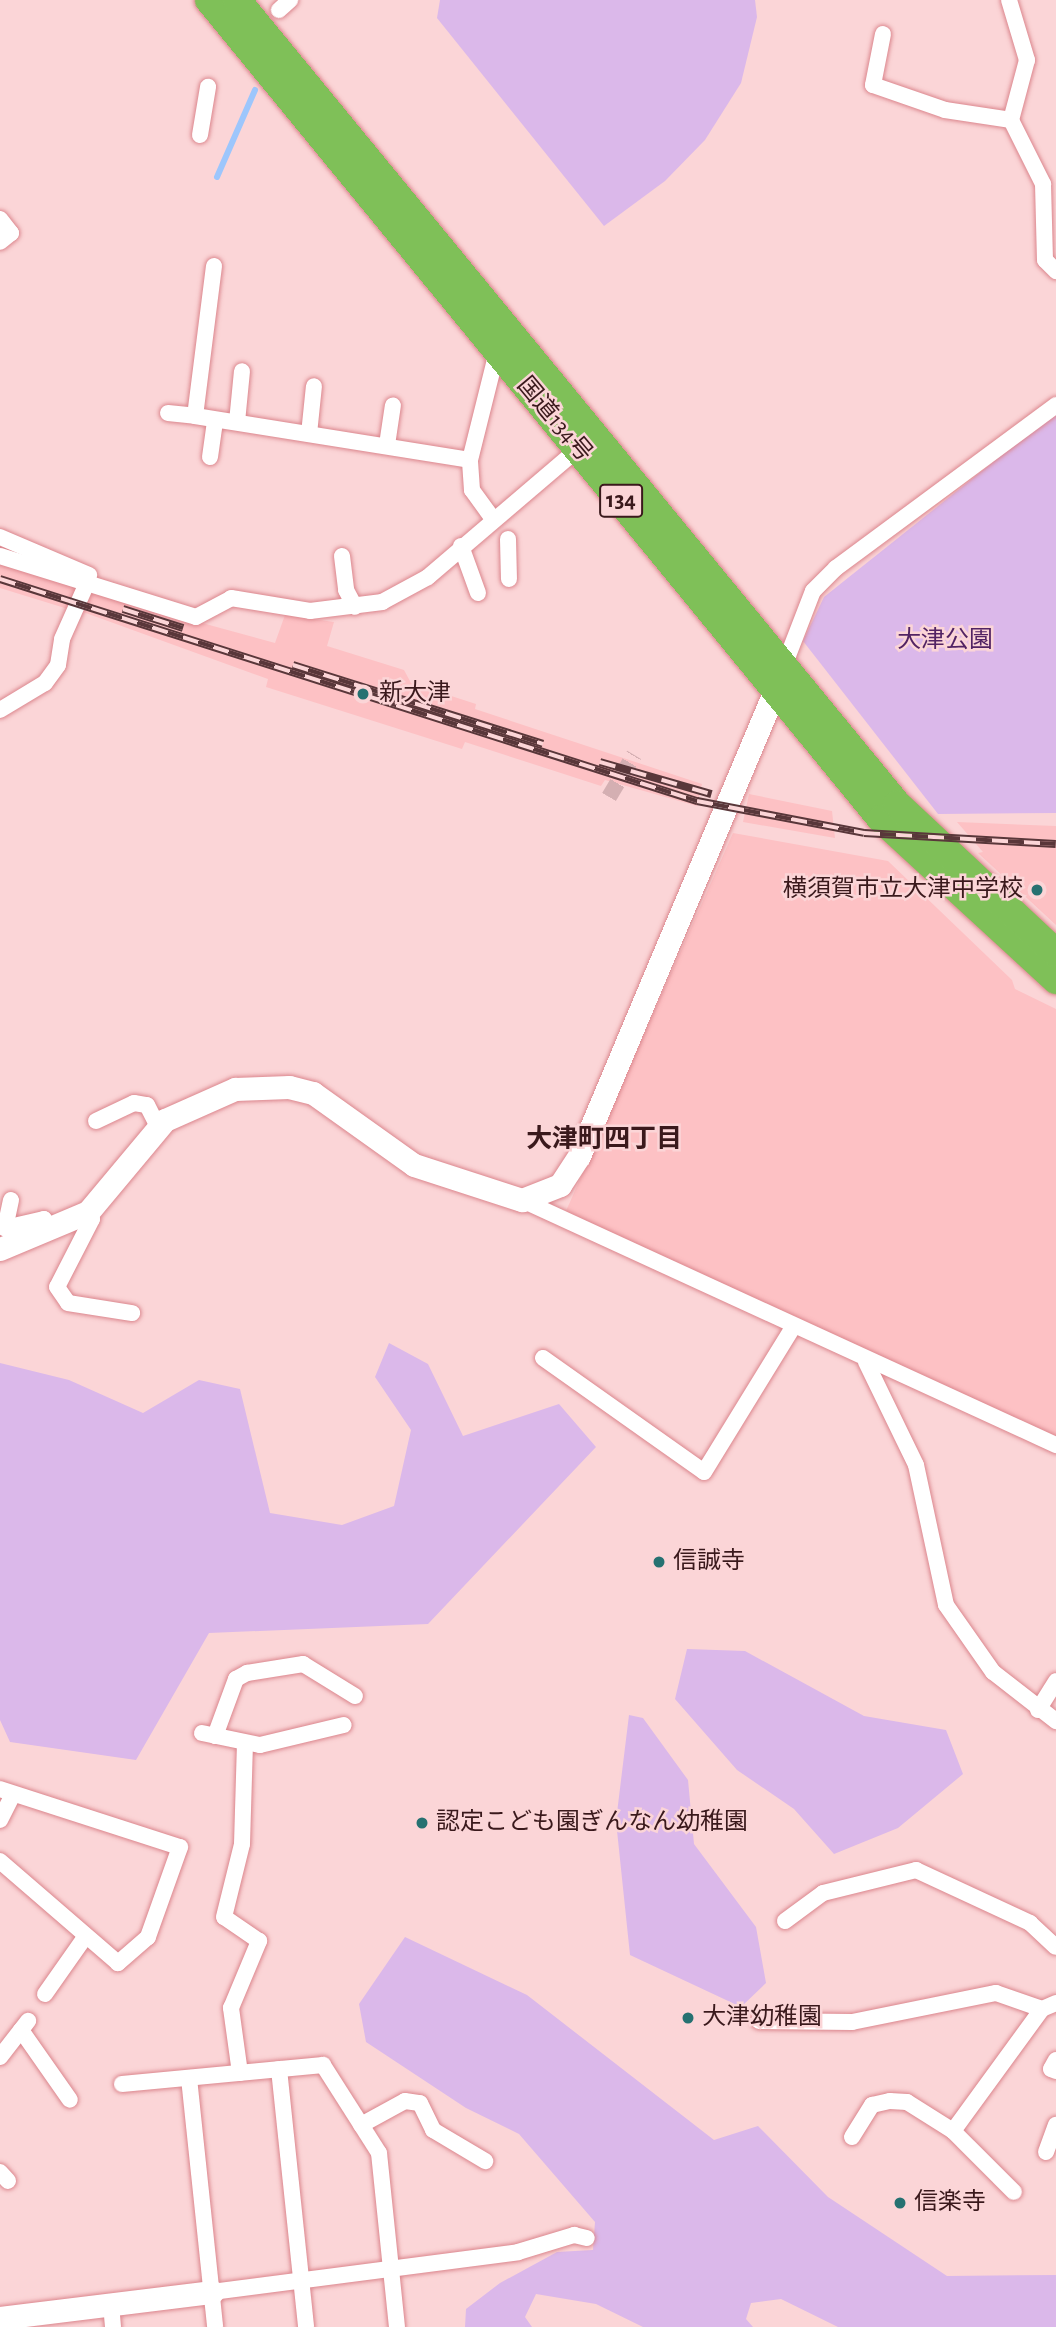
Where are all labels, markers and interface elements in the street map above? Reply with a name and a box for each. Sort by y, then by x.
street label: 国道134号 [510,372,598,468]
road number: 134 [598,481,644,520]
park label: 大津公園 [897,627,993,655]
place label: 新大津 [379,680,451,708]
marker: 新大津 [353,684,373,704]
place label: 横須賀市立大津中学校 [783,876,1023,904]
marker: 横須賀市立大津中学校 [1029,882,1045,898]
district label: 大津町四丁目 [526,1124,682,1156]
place label: 信誠寺 [673,1548,745,1576]
marker: 信誠寺 [651,1554,667,1570]
place label: 認定こども園ぎんなん幼稚園 [436,1809,748,1837]
marker: 認定こども園ぎんなん幼稚園 [414,1815,430,1831]
place label: 大津幼稚園 [702,2004,822,2032]
marker: 大津幼稚園 [680,2010,696,2026]
place label: 信楽寺 [914,2189,986,2217]
marker: 信楽寺 [892,2195,908,2211]

